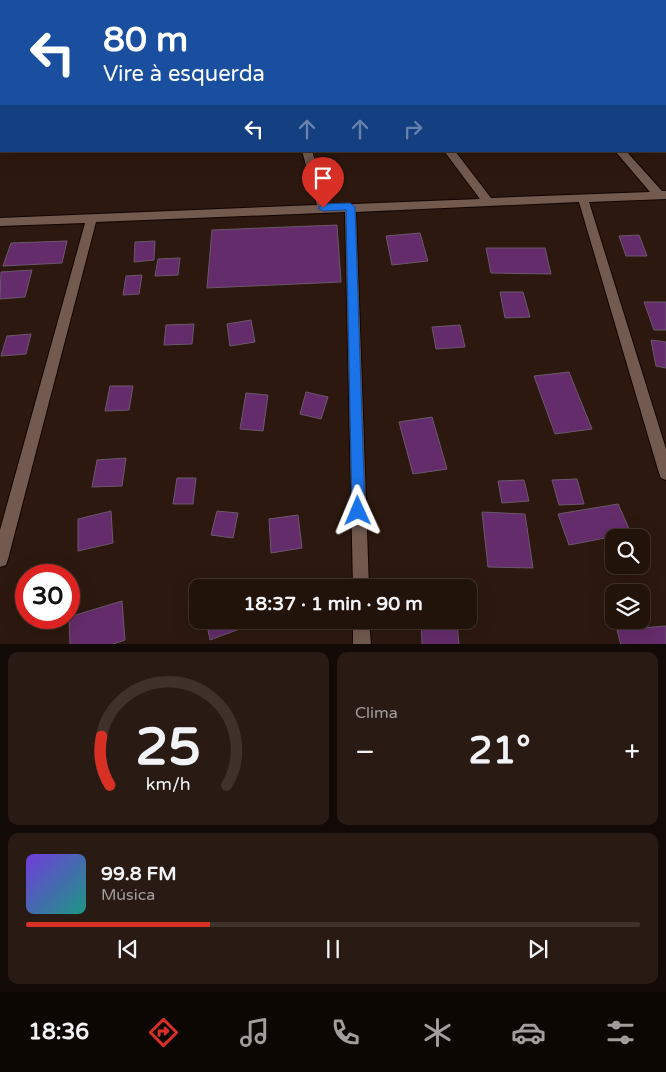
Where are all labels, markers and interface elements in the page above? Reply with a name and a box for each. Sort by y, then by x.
text: 80 m [103,19,188,61]
icon: left [20,20,85,85]
text: Vire à esquerda [103,61,265,87]
icon: left [240,115,268,143]
icon: ahead [293,115,321,143]
icon: ahead [346,115,374,143]
icon: right [399,115,427,143]
pin [302,157,344,208]
icon: arrive [309,164,337,192]
position arrow [331,484,383,536]
map controls [605,529,650,629]
button: search [605,529,650,574]
speed limit sign: 30 [15,564,80,629]
button: layers [605,584,650,629]
text: 18:37 · 1 min · 90 m [243,593,423,615]
text: Clima [355,703,398,723]
text: 25 [136,716,201,779]
text: 21° [469,728,531,774]
text: − [355,735,375,769]
text: + [624,735,640,769]
text: km/h [146,774,191,795]
text: 99.8 FM [101,863,177,885]
text: Música [101,885,155,905]
icon: previous [114,935,142,963]
icon: pause [319,935,347,963]
icon: next [524,935,552,963]
icon: directions [146,1015,181,1050]
icon: music [237,1015,272,1050]
icon: phone [328,1015,363,1050]
icon: climate [420,1015,455,1050]
icon: car [511,1015,546,1050]
icon: filters [603,1015,638,1050]
text: 18:36 [28,1019,89,1045]

